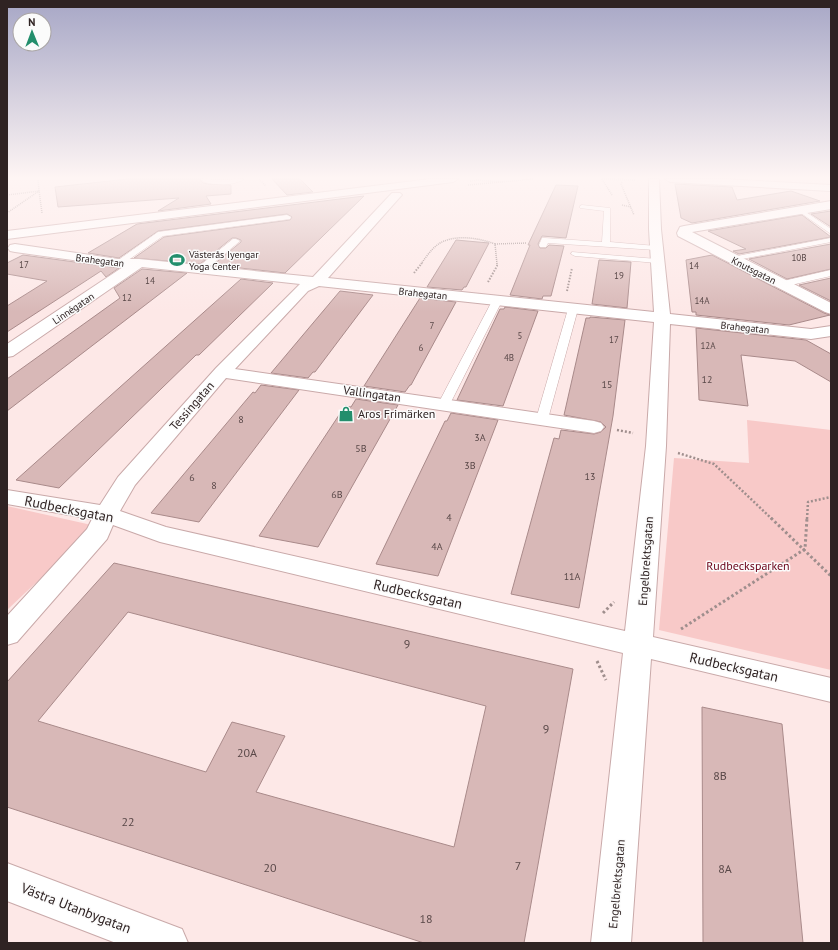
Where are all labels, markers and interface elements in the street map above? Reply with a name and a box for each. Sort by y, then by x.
north arrow [12,12,52,52]
text: N [28,15,36,29]
place label: Västerås Iyengar Yoga Center [188,248,259,273]
street label: Brahegatan [75,251,125,270]
sports icon: Västerås Iyengar Yoga Center [168,251,186,269]
house number: 10B [791,252,807,263]
street label: Knutsgatan [729,254,778,287]
house number: 17 [19,259,29,270]
house number: 14 [689,260,699,271]
house number: 19 [614,270,624,281]
house number: 14 [145,275,155,286]
street label: Brahegatan [398,284,448,303]
street label: Linnégatan [50,290,97,327]
house number: 12 [122,292,132,303]
house number: 14A [694,295,710,306]
street label: Brahegatan [720,318,770,337]
house number: 7 [430,320,435,331]
house number: 5 [518,330,523,341]
house number: 17 [609,334,619,345]
house number: 12A [700,340,716,351]
house number: 6 [419,342,424,353]
house number: 4B [504,352,514,363]
house number: 12 [702,373,712,386]
street label: Tessingatan [166,378,217,433]
house number: 15 [602,378,612,391]
street label: Vallingatan [341,382,402,405]
shop icon: Aros Frimärken [337,405,355,423]
place label: Aros Frimärken [358,406,435,421]
house number: 8 [238,413,244,426]
house number: 3A [474,431,486,444]
house number: 5B [355,442,367,455]
house number: 3B [464,459,476,472]
house number: 13 [585,470,595,483]
house number: 6 [189,471,195,484]
house number: 8 [211,479,217,492]
house number: 6B [331,488,343,501]
street label: Rudbecksgatan [23,492,115,526]
house number: 4 [446,511,452,524]
street label: Engelbrektsgatan [635,516,656,606]
house number: 4A [431,540,443,553]
park label: Rudbecksparken [706,558,790,573]
house number: 11A [564,570,581,583]
street label: Rudbecksgatan [372,575,464,613]
house number: 9 [404,636,410,651]
street label: Rudbecksgatan [688,648,780,686]
house number: 9 [543,721,549,736]
house number: 20A [237,745,257,760]
house number: 8B [713,768,727,783]
house number: 22 [121,814,135,829]
street label: Engelbrektsgatan [605,839,628,929]
house number: 7 [515,858,521,873]
house number: 20 [263,860,277,875]
house number: 8A [718,861,732,876]
street label: Västra Utanbygatan [18,878,134,937]
house number: 18 [419,911,433,926]

